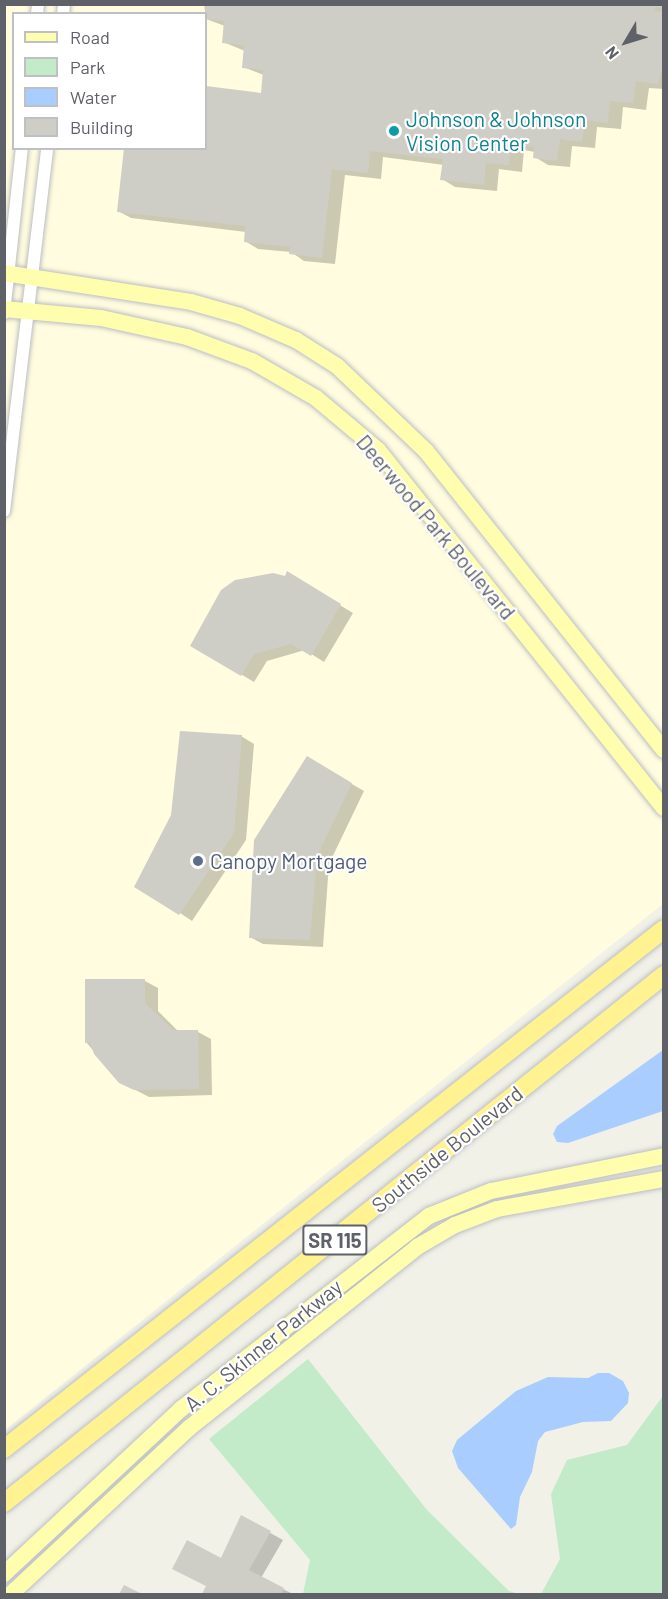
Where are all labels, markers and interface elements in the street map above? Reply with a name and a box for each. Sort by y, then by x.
legend [12,12,207,150]
north arrow [596,12,656,72]
text: Road [70,26,110,48]
text: N [601,43,622,63]
text: Park [70,56,105,78]
text: Water [70,86,117,108]
place label: Johnson & Johnson Vision Center [406,106,586,156]
text: Building [70,116,133,138]
marker: Johnson & Johnson Vision Center [387,124,401,138]
street label: Deerwood Park Boulevard [351,429,521,625]
place label: Canopy Mortgage [210,848,368,874]
marker: Canopy Mortgage [191,854,205,868]
street label: Southside Boulevard [366,1080,528,1218]
road number: SR 115 [302,1223,368,1257]
street label: A. C. Skinner Parkway [179,1274,347,1416]

